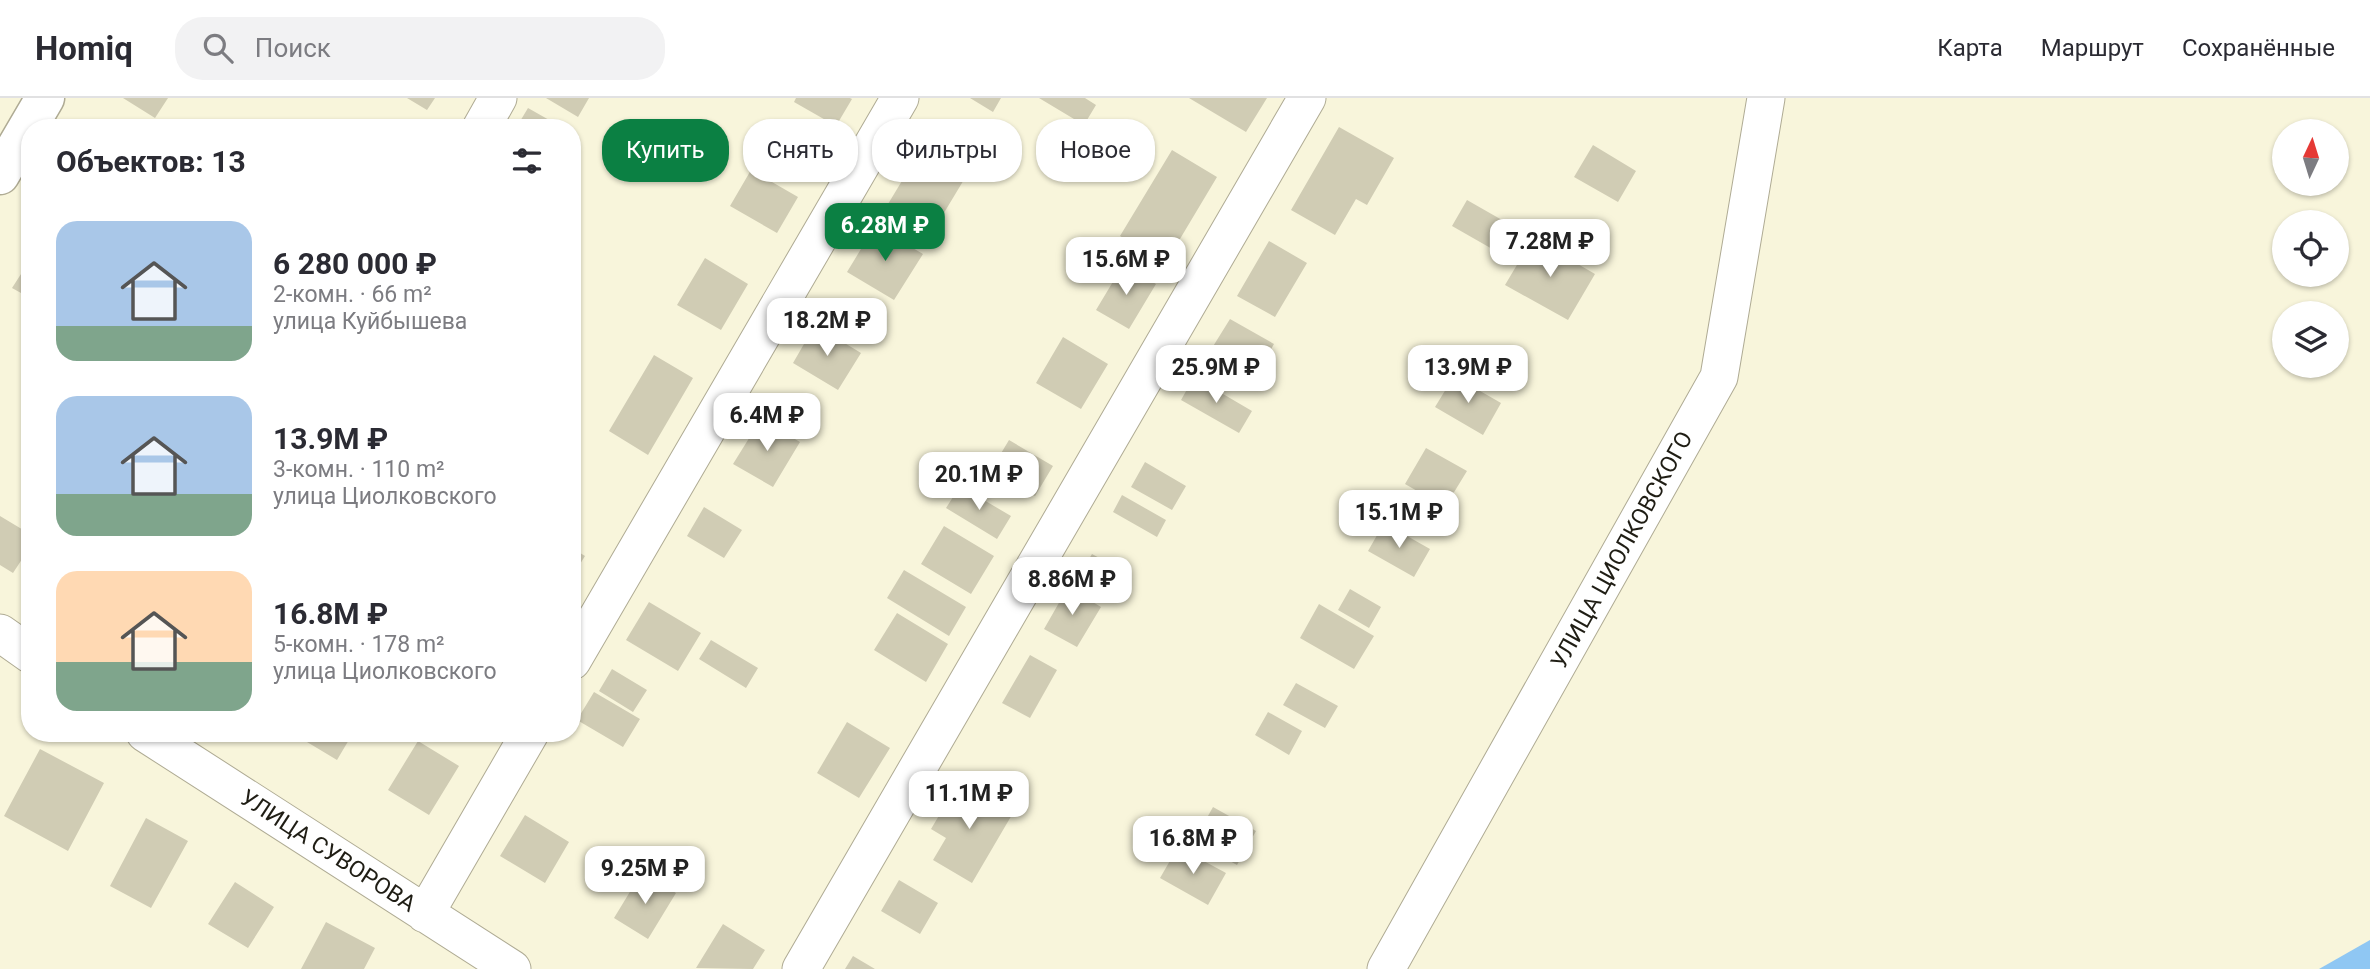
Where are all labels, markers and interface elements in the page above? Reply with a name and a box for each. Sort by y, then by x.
search box [175,17,665,80]
text: Homiq [35,29,133,68]
icon: search [199,29,237,67]
text: Поиск [255,33,331,63]
text: Карта [1937,34,2003,62]
text: Маршрут [2041,34,2144,62]
text: Сохранённые [2182,34,2335,62]
chip: Купить [602,119,729,182]
chip: Снять [743,119,858,182]
chip: Фильтры [872,119,1022,182]
chip: Новое [1036,119,1155,182]
north arrow [2272,119,2348,196]
map controls [2272,119,2349,378]
icon: filters [508,142,546,180]
text: Объектов: 13 [56,144,246,179]
pin: 6.28M ₽ [820,204,950,263]
button: locate [2272,210,2349,287]
text: 6.28M ₽ [841,212,929,239]
pin: 7.28M ₽ [1485,220,1615,279]
text: 7.28M ₽ [1506,228,1594,255]
pin: 15.6M ₽ [1061,238,1191,297]
text: 6 280 000 ₽ [273,246,437,281]
text: 15.6M ₽ [1082,246,1170,273]
icon: home [112,249,196,333]
text: 2-комн. · 66 m² [273,281,432,308]
pin: 18.2M ₽ [762,299,892,358]
button: layers [2272,301,2349,378]
text: 18.2M ₽ [783,307,871,334]
text: улица Куйбышева [273,308,467,335]
pin: 25.9M ₽ [1151,345,1281,405]
pin: 13.9M ₽ [1403,345,1533,405]
text: 25.9M ₽ [1172,354,1260,381]
text: 13.9M ₽ [1424,354,1512,381]
pin: 6.4M ₽ [710,394,824,453]
text: 6.4M ₽ [729,402,805,429]
text: 13.9M ₽ [273,421,388,456]
icon: home [112,424,196,508]
street label: УЛИЦА ЦИОЛКОВСКОГО [1545,427,1699,673]
pin: 20.1M ₽ [914,452,1044,512]
text: 3-комн. · 110 m² [273,456,445,483]
text: 20.1M ₽ [935,461,1023,488]
text: улица Циолковского [273,483,497,510]
pin: 15.1M ₽ [1334,490,1464,550]
text: 15.1M ₽ [1355,499,1443,526]
pin: 8.86M ₽ [1007,558,1137,617]
text: 8.86M ₽ [1028,566,1116,593]
text: 16.8M ₽ [273,596,388,631]
icon: home [112,599,196,683]
text: 5-комн. · 178 m² [273,631,445,658]
text: улица Циолковского [273,658,497,685]
pin: 11.1M ₽ [904,772,1034,831]
text: 11.1M ₽ [925,780,1013,807]
street label: УЛИЦА СУВОРОВА [235,784,421,918]
pin: 16.8M ₽ [1128,816,1258,876]
text: 16.8M ₽ [1149,825,1237,852]
pin: 9.25M ₽ [580,846,710,906]
text: 9.25M ₽ [601,855,689,882]

